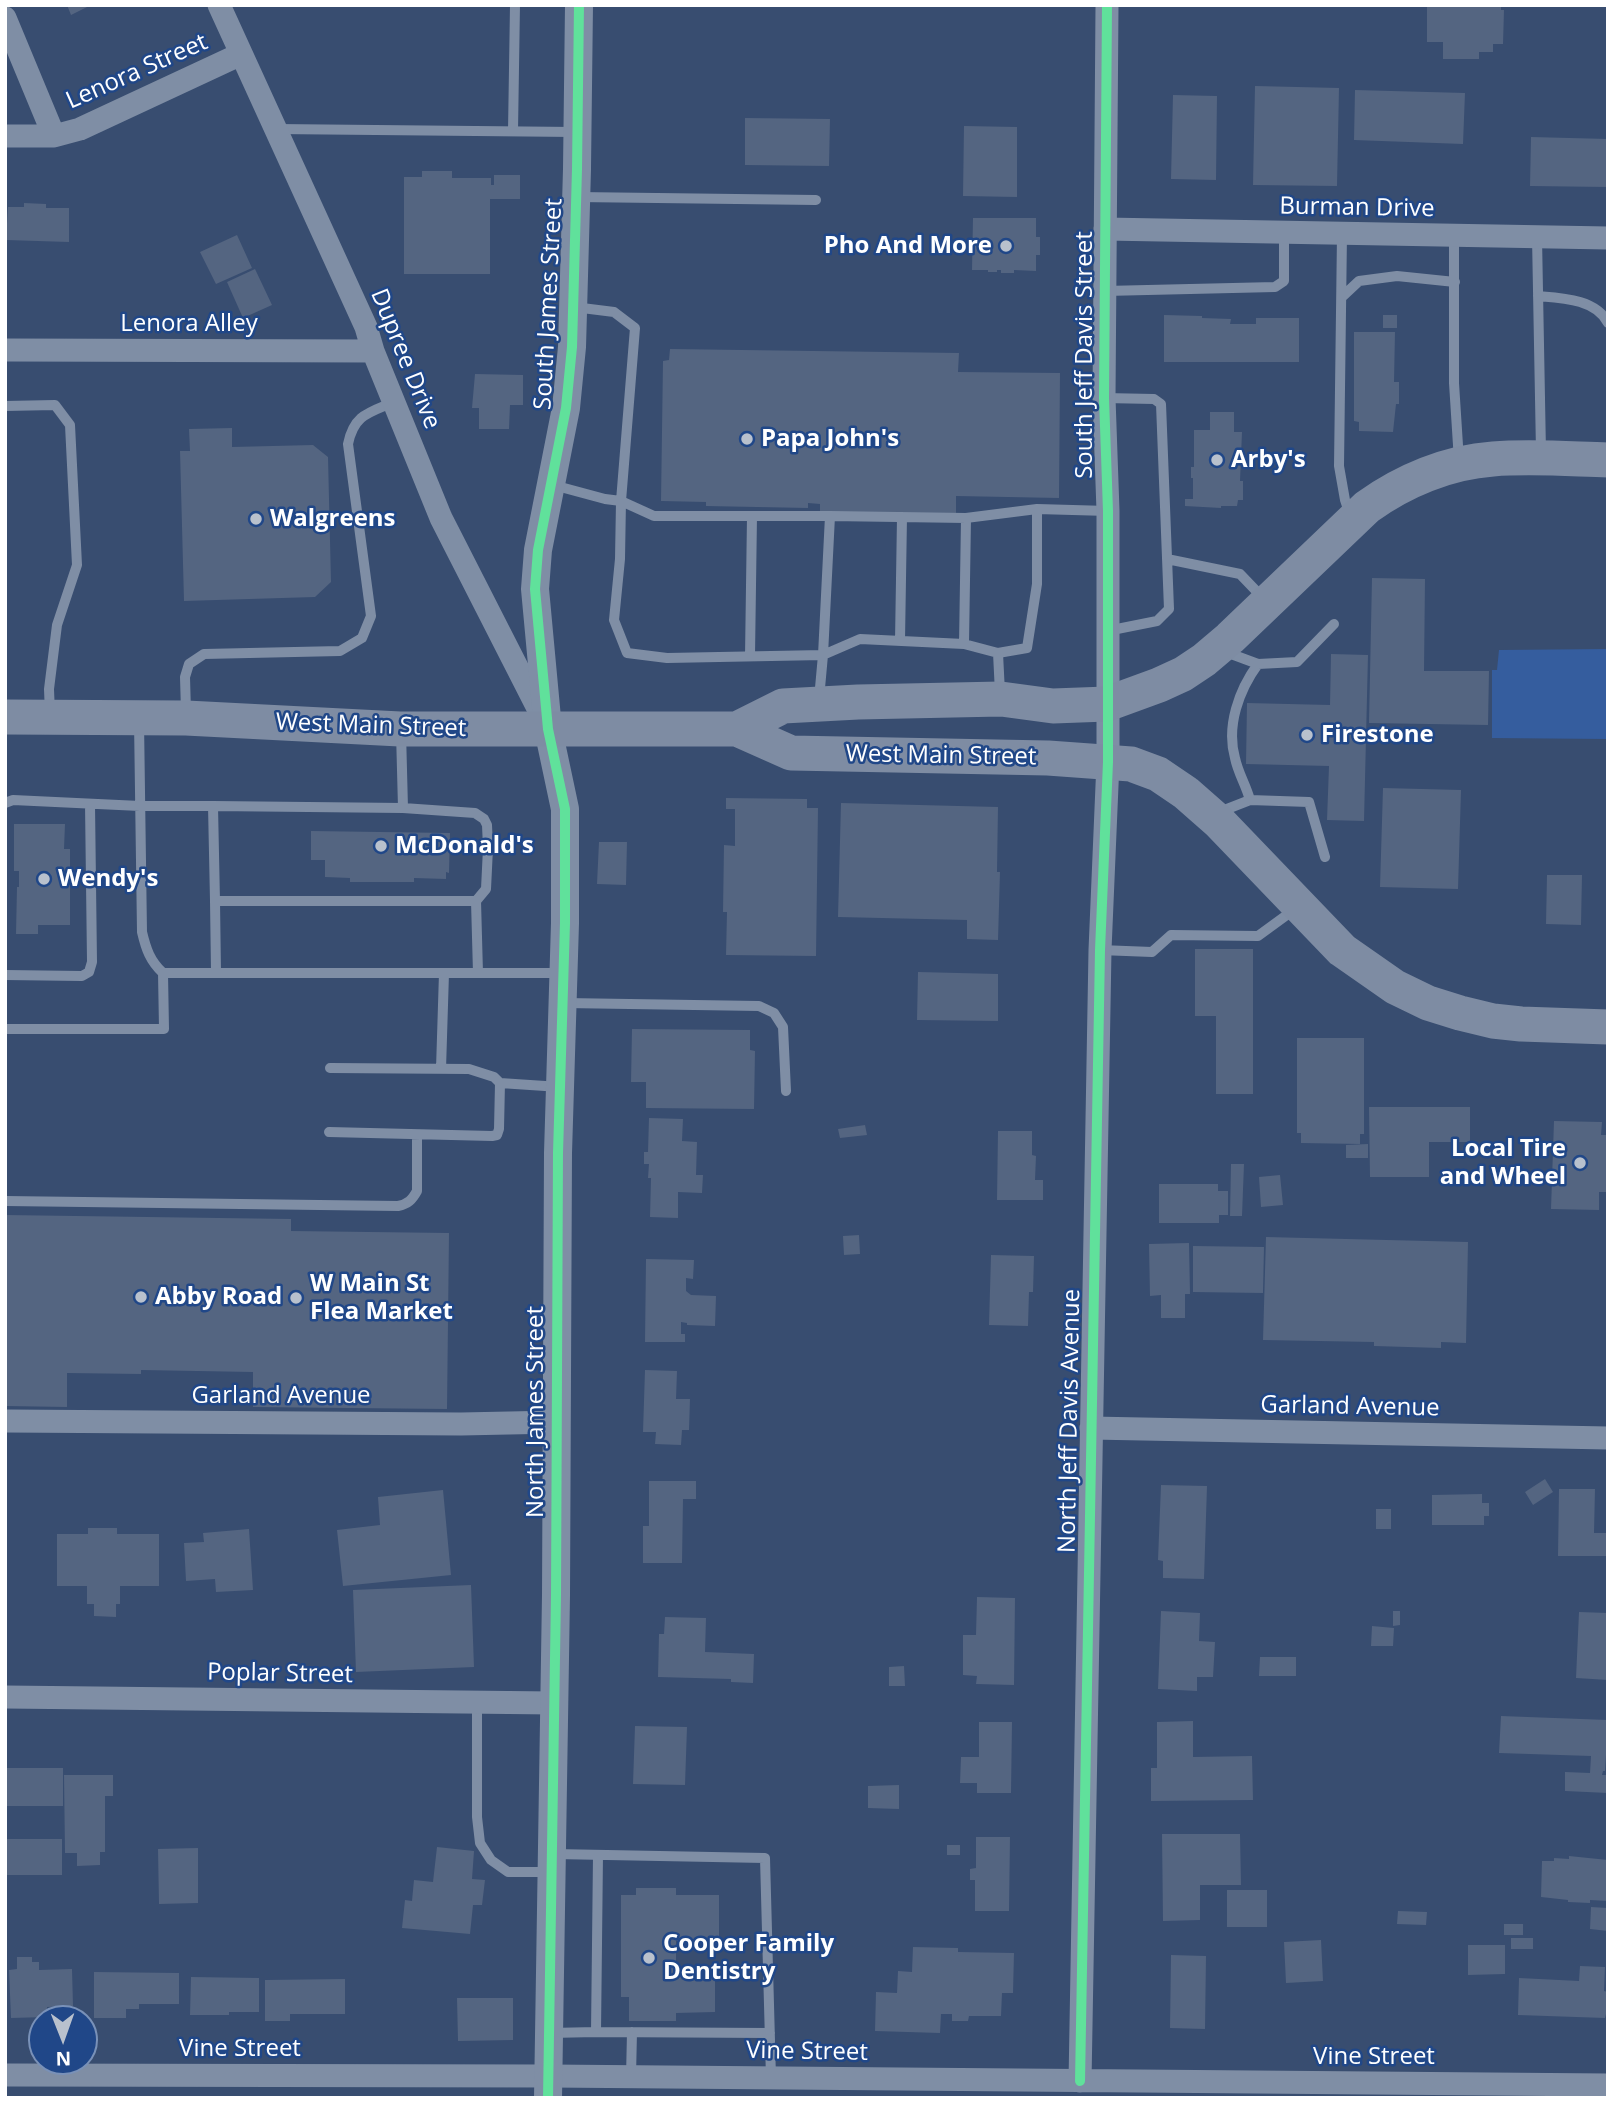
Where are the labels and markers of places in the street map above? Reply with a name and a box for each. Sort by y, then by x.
place label: Pho And More [824,232,992,260]
marker: Pho And More [998,238,1014,254]
place label: Papa John's [761,425,899,453]
marker: Papa John's [739,431,755,447]
place label: Arby's [1231,446,1306,474]
marker: Arby's [1209,452,1225,468]
place label: Walgreens [270,505,396,533]
marker: Walgreens [248,511,264,527]
place label: Firestone [1321,721,1434,749]
marker: Firestone [1299,727,1315,743]
place label: McDonald's [395,832,534,860]
marker: McDonald's [373,838,389,854]
place label: Wendy's [58,865,158,893]
marker: Wendy's [36,871,52,887]
place label: Local Tire and Wheel [1440,1135,1566,1191]
marker: Local Tire and Wheel [1572,1155,1588,1171]
place label: W Main St Flea Market [310,1270,453,1326]
place label: Abby Road [155,1283,282,1311]
marker: Abby Road [133,1289,149,1305]
marker: W Main St Flea Market [288,1290,304,1306]
place label: Cooper Family Dentistry [663,1930,834,1986]
marker: Cooper Family Dentistry [641,1950,657,1966]

